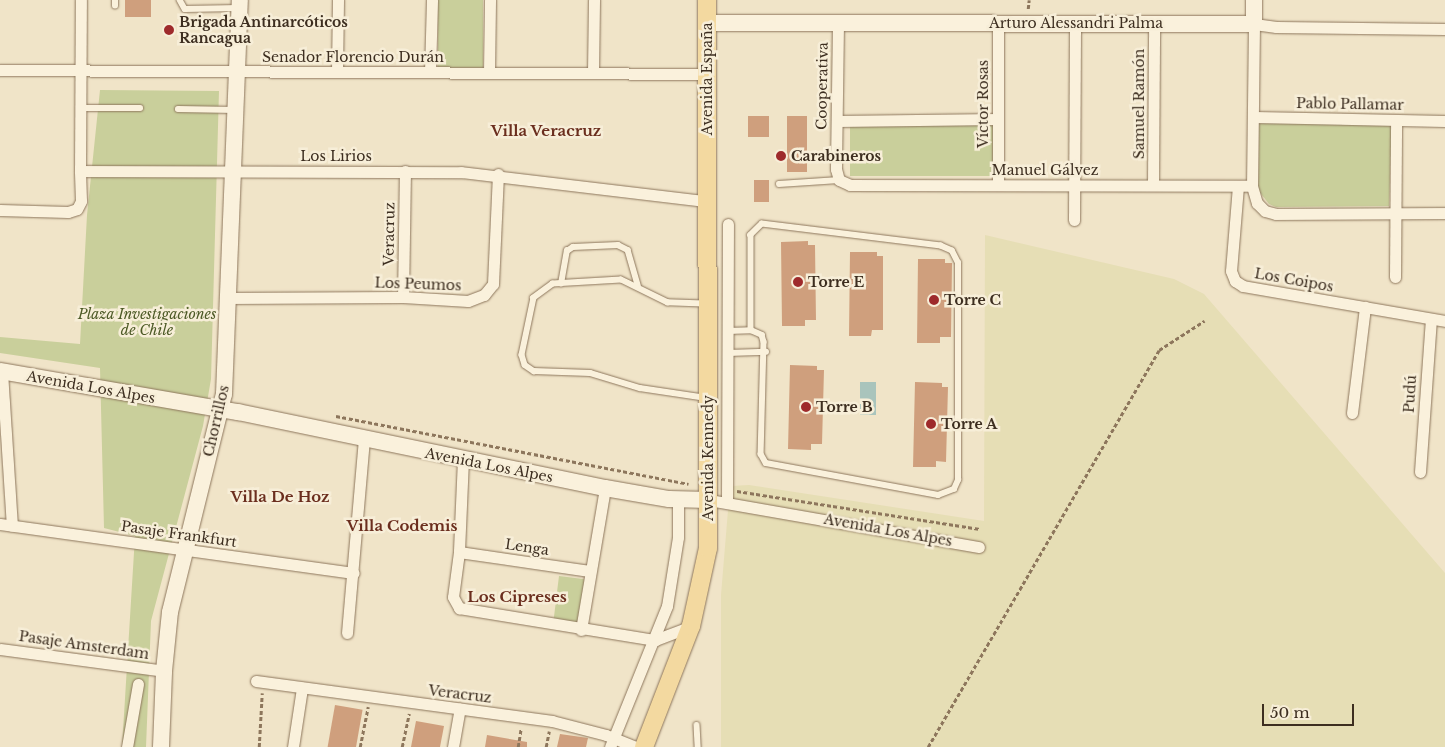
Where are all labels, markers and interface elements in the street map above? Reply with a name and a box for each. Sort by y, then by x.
place label: Brigada Antinarcóticos Rancagua [179,14,348,46]
street label: Arturo Alessandri Palma [989,15,1163,31]
street label: Avenida España [699,22,715,136]
marker: Brigada Antinarcóticos Rancagua [163,24,175,36]
street label: Cooperativa [813,42,831,130]
street label: Senador Florencio Durán [262,49,444,65]
street label: Samuel Ramón [1131,49,1147,159]
street label: Víctor Rosas [975,60,991,148]
street label: Pablo Pallamar [1296,95,1404,113]
district label: Villa Veracruz [490,122,602,140]
street label: Los Lirios [300,148,372,164]
place label: Carabineros [791,148,881,164]
marker: Carabineros [775,150,787,162]
street label: Manuel Gálvez [991,162,1099,178]
street label: Veracruz [380,202,398,266]
street label: Los Coipos [1253,265,1335,295]
street label: Los Peumos [374,274,462,294]
place label: Torre E [808,274,864,290]
marker: Torre E [792,276,804,288]
place label: Torre C [944,292,1001,308]
marker: Torre C [928,294,940,306]
park label: Plaza Investigaciones de Chile [77,306,217,338]
street label: Avenida Los Alpes [25,367,157,407]
street label: Pudú [1400,375,1420,413]
street label: Chorrillos [200,384,232,458]
street label: Avenida Kennedy [700,395,716,521]
place label: Torre B [816,399,873,415]
marker: Torre B [800,401,812,413]
place label: Torre A [941,416,998,432]
marker: Torre A [925,418,937,430]
street label: Avenida Los Alpes [423,444,555,486]
district label: Villa De Hoz [230,488,330,506]
street label: Avenida Los Alpes [822,510,954,550]
district label: Villa Codemis [347,517,457,535]
street label: Pasaje Frankfurt [120,518,238,550]
street label: Lenga [504,536,550,558]
district label: Los Cipreses [467,588,567,606]
street label: Pasaje Amsterdam [18,628,150,662]
street label: Veracruz [427,682,493,706]
scale bar [1265,694,1358,726]
text: 50 m [1270,703,1310,722]

